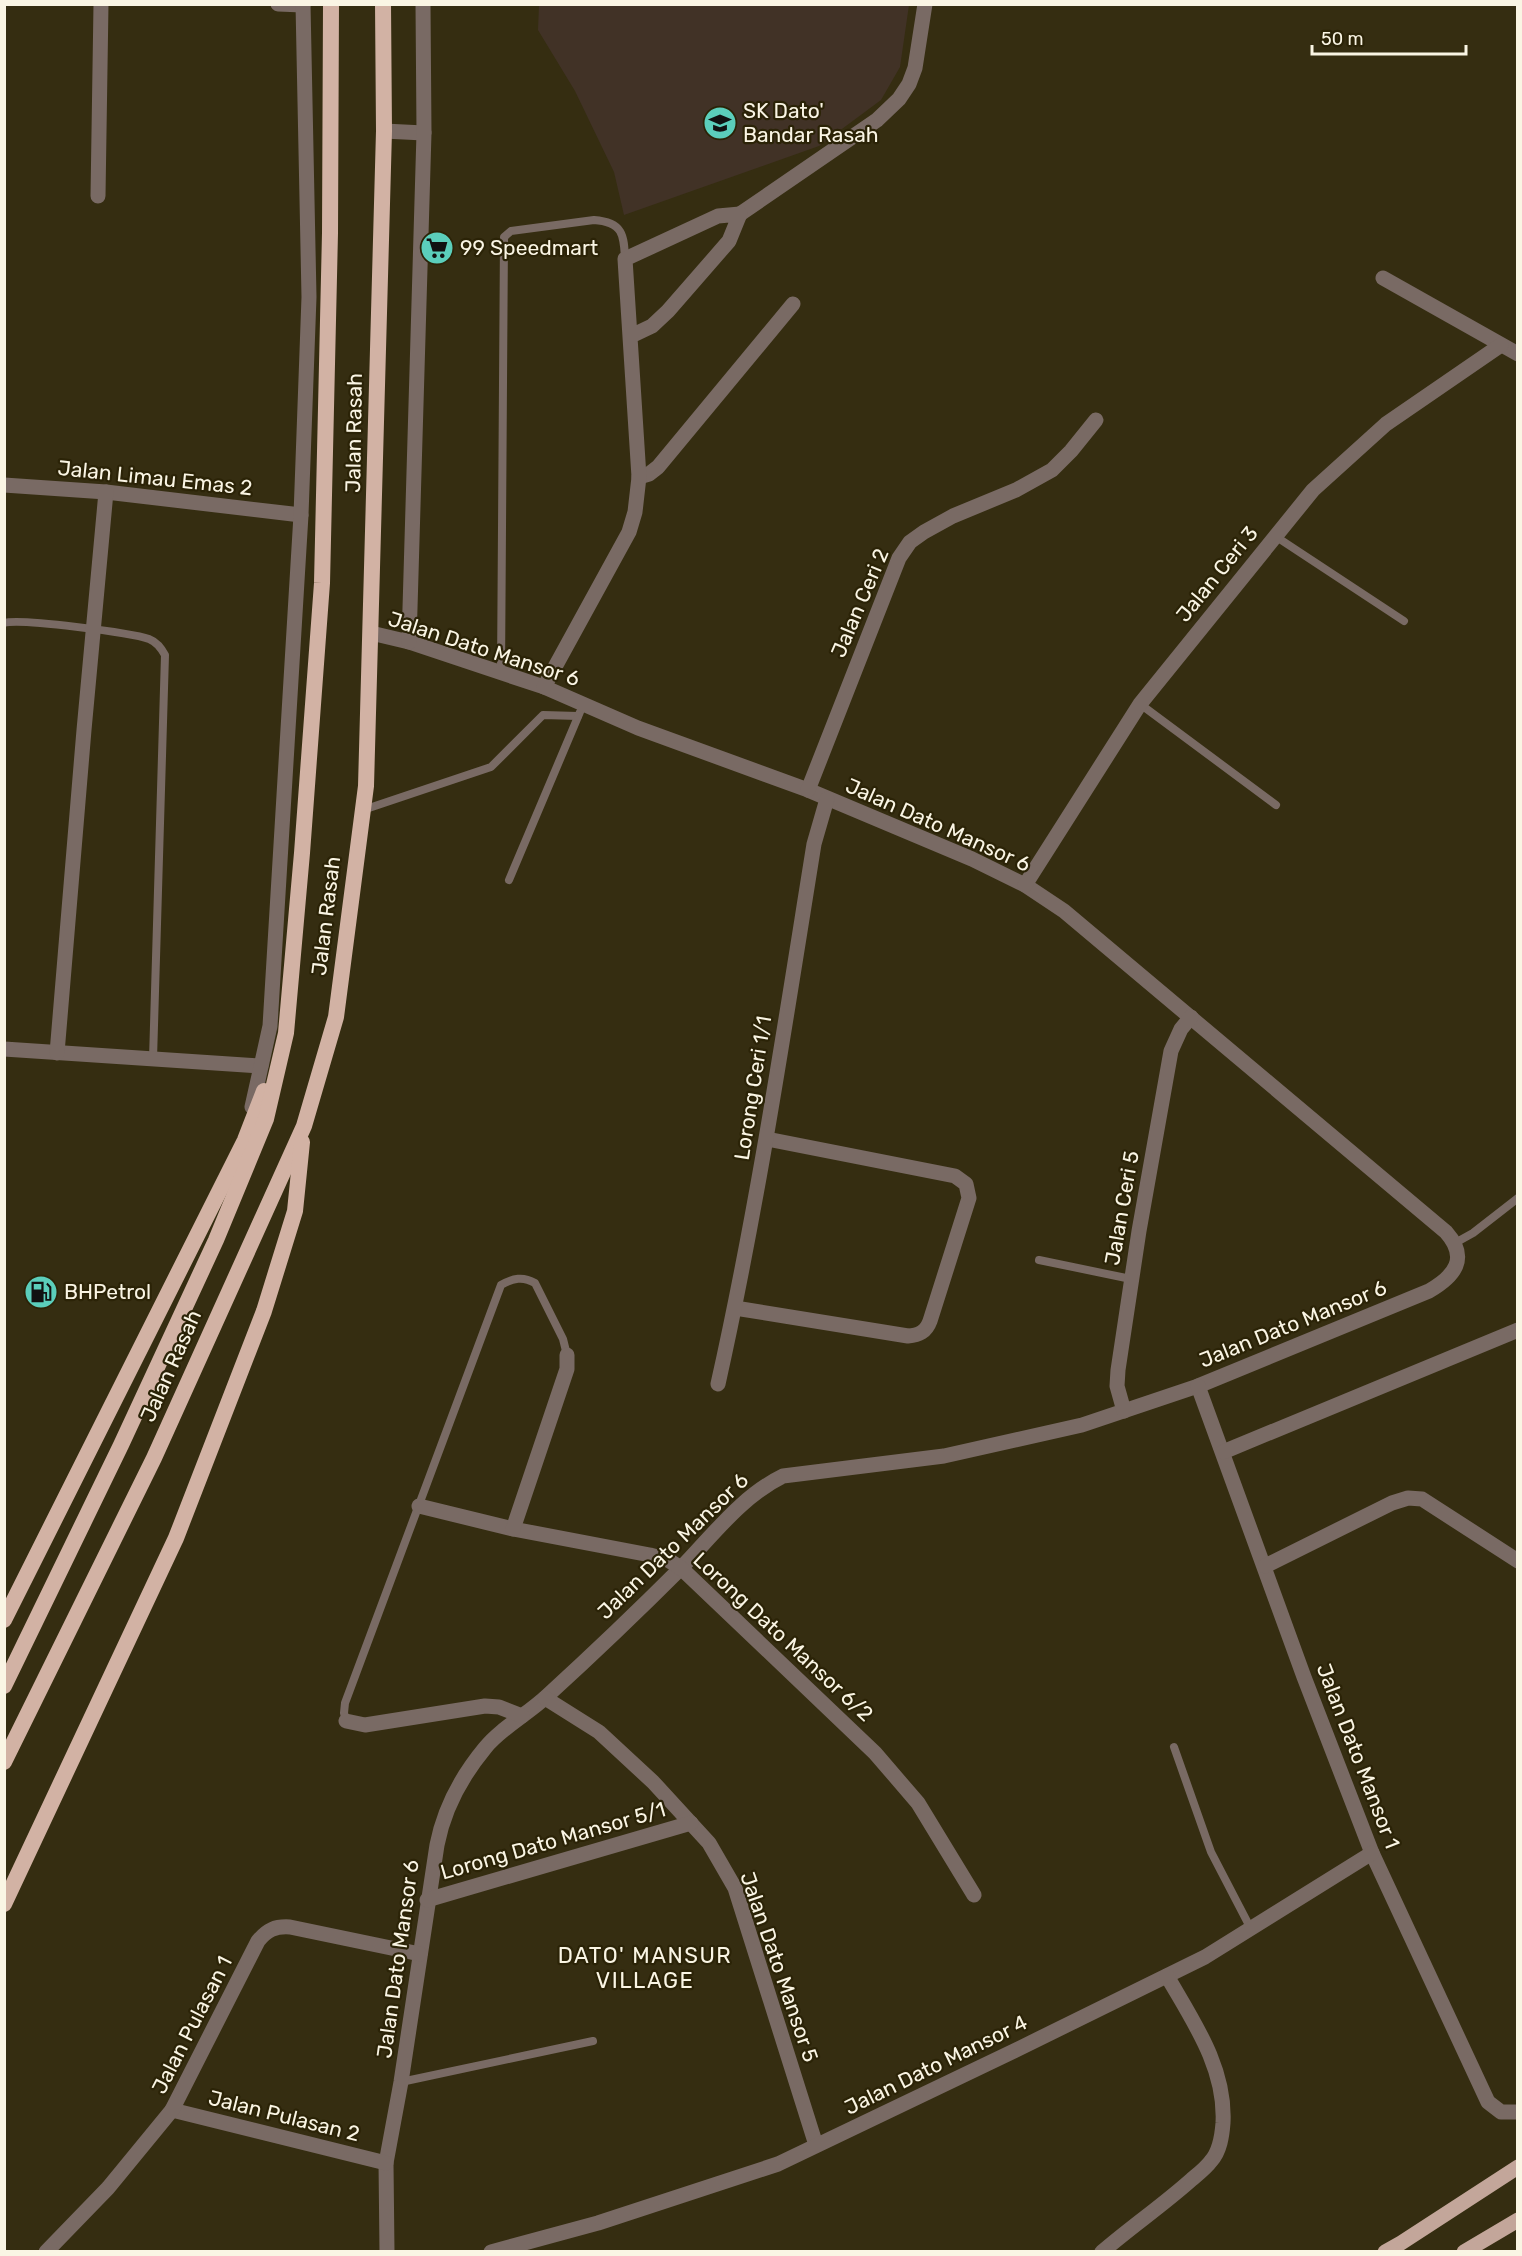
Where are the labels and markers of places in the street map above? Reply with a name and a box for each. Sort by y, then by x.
place label: SK Dato' Bandar Rasah [743,98,879,147]
school or university icon: SK Dato' Bandar Rasah [702,105,738,141]
supermarket icon: 99 Speedmart [419,230,455,266]
place label: 99 Speedmart [460,235,598,260]
fuel station icon: BHPetrol [23,1274,59,1310]
place label: BHPetrol [64,1279,151,1304]

